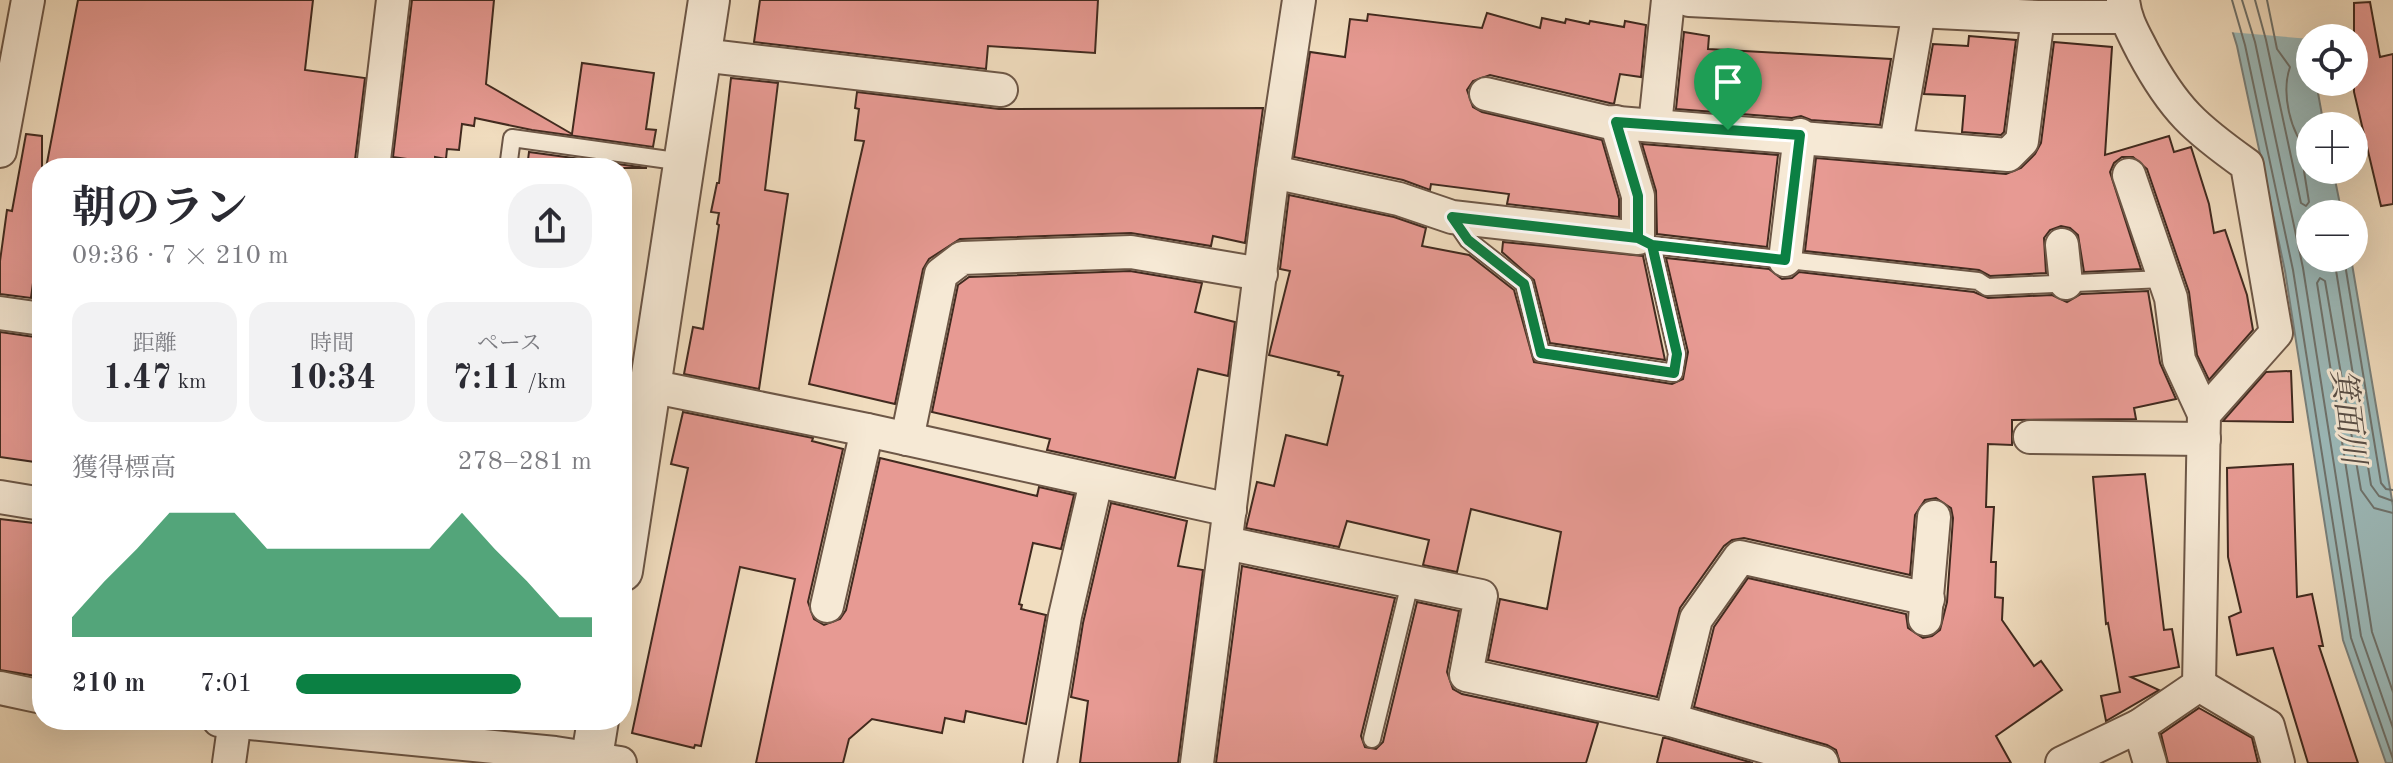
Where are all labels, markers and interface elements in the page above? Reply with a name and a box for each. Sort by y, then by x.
map controls [2296,24,2368,272]
button: locate [2296,24,2368,96]
pin [1694,48,1762,130]
icon: arrive [1706,60,1750,104]
button: + [2296,112,2368,184]
button: share [508,184,592,268]
text: 朝のラン [72,188,248,232]
button: − [2296,200,2368,272]
text: 09:36 · 7 × 210 m [72,243,289,269]
text: 距離 [133,333,177,355]
text: 時間 [310,333,354,355]
text: ペース [477,333,542,355]
text: 1.47 [103,362,171,396]
text: 10:34 [288,362,376,396]
text: 7:11 [452,362,521,396]
water label: 箕面川 [2324,366,2371,469]
text: km [171,371,207,393]
text: /km [521,371,566,393]
text: 278–281 m [457,449,592,475]
text: 獲得標高 [72,456,176,482]
text: 210 m [72,671,145,697]
text: 7:01 [200,671,253,697]

